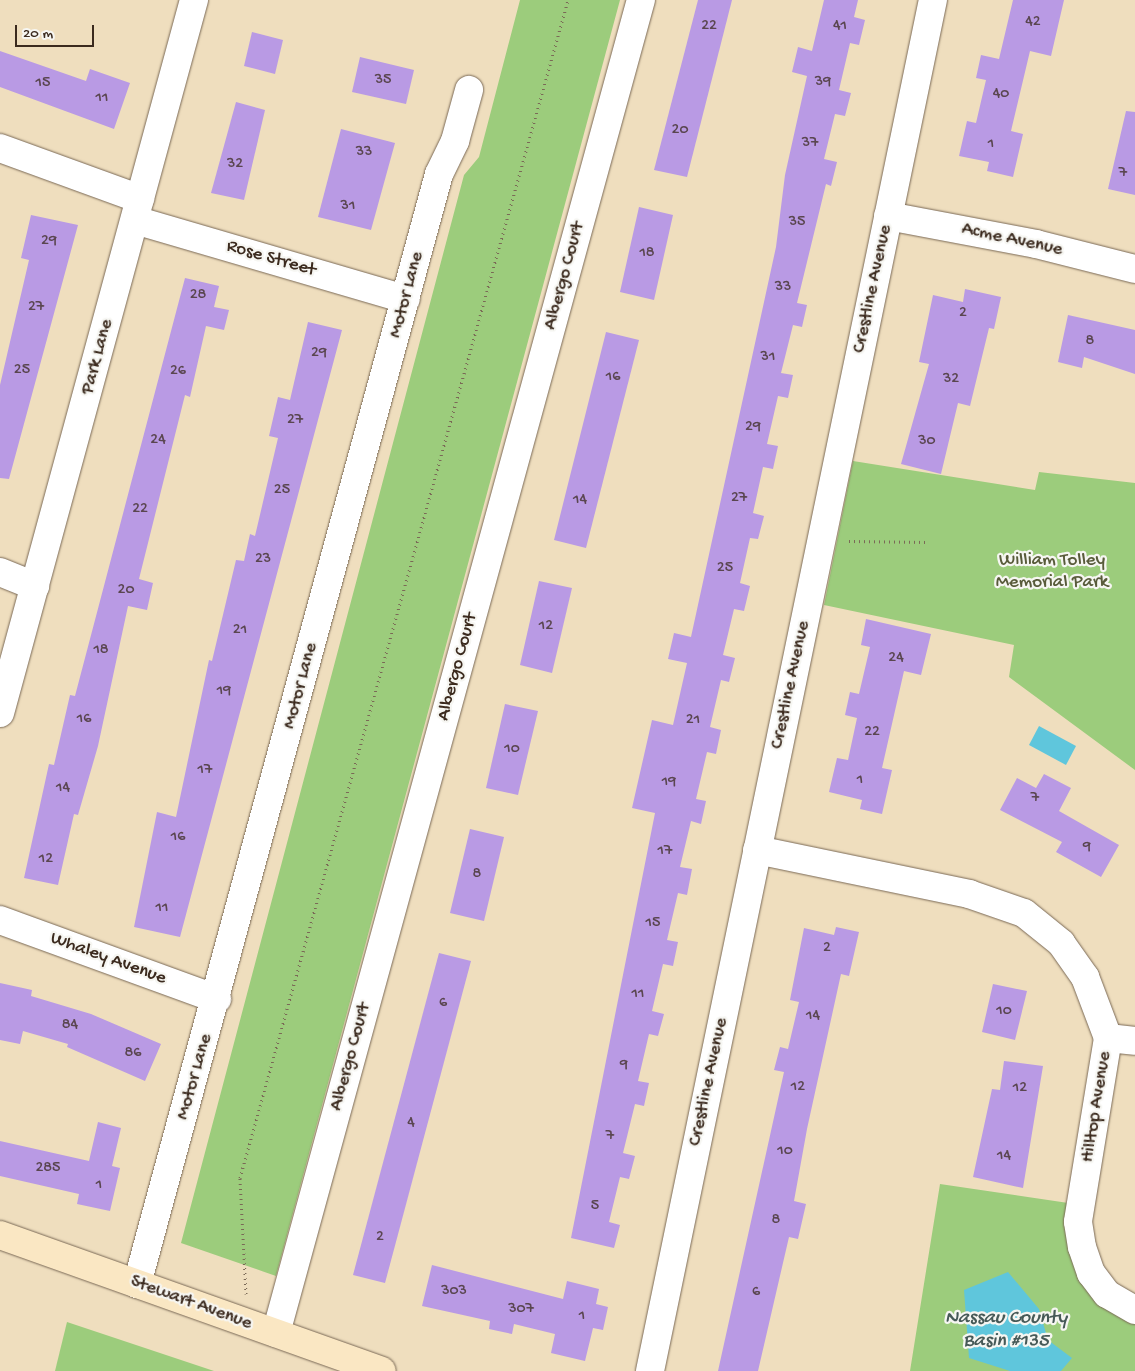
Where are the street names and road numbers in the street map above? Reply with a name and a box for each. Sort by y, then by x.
street label: Acme Avenue [959,218,1065,262]
street label: Albergo Court [540,220,590,332]
street label: Crestline Avenue [848,223,898,355]
street label: Rose Street [224,235,318,283]
street label: Motor Lane [385,249,429,341]
street label: Park Lane [77,317,119,397]
street label: Albergo Court [433,611,483,723]
street label: Crestline Avenue [766,619,816,751]
street label: Motor Lane [279,640,323,732]
street label: Whaley Avenue [47,927,169,991]
street label: Albergo Court [326,1001,376,1113]
street label: Crestline Avenue [684,1016,734,1148]
street label: Motor Lane [172,1031,218,1123]
street label: Hilltop Avenue [1077,1050,1117,1164]
street label: Stewart Avenue [127,1270,255,1336]

